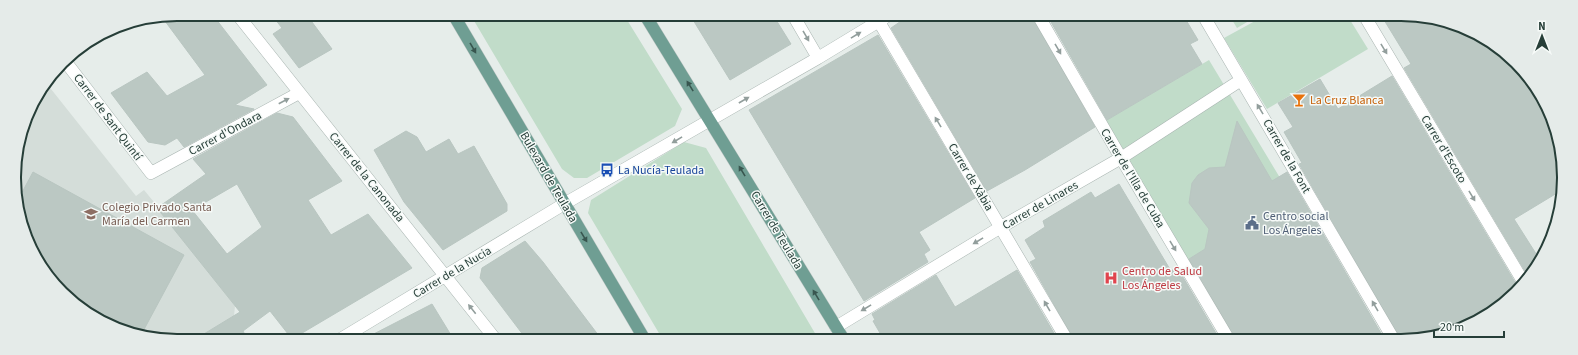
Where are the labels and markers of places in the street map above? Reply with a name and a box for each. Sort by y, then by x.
bar icon: La Cruz Blanca [1291,92,1307,108]
place label: La Cruz Blanca [1310,92,1383,109]
bus stop icon: La Nucía-Teulada [599,162,615,178]
place label: La Nucía-Teulada [618,162,704,179]
place label: Colegio Privado Santa María del Carmen [102,199,212,230]
school or university icon: Colegio Privado Santa María del Carmen [83,206,99,222]
place label: Centro social Los Ángeles [1263,208,1328,239]
public building icon: Centro social Los Ángeles [1244,215,1260,231]
place label: Centro de Salud Los Ángeles [1122,263,1202,294]
hospital icon: Centro de Salud Los Ángeles [1103,270,1119,286]

